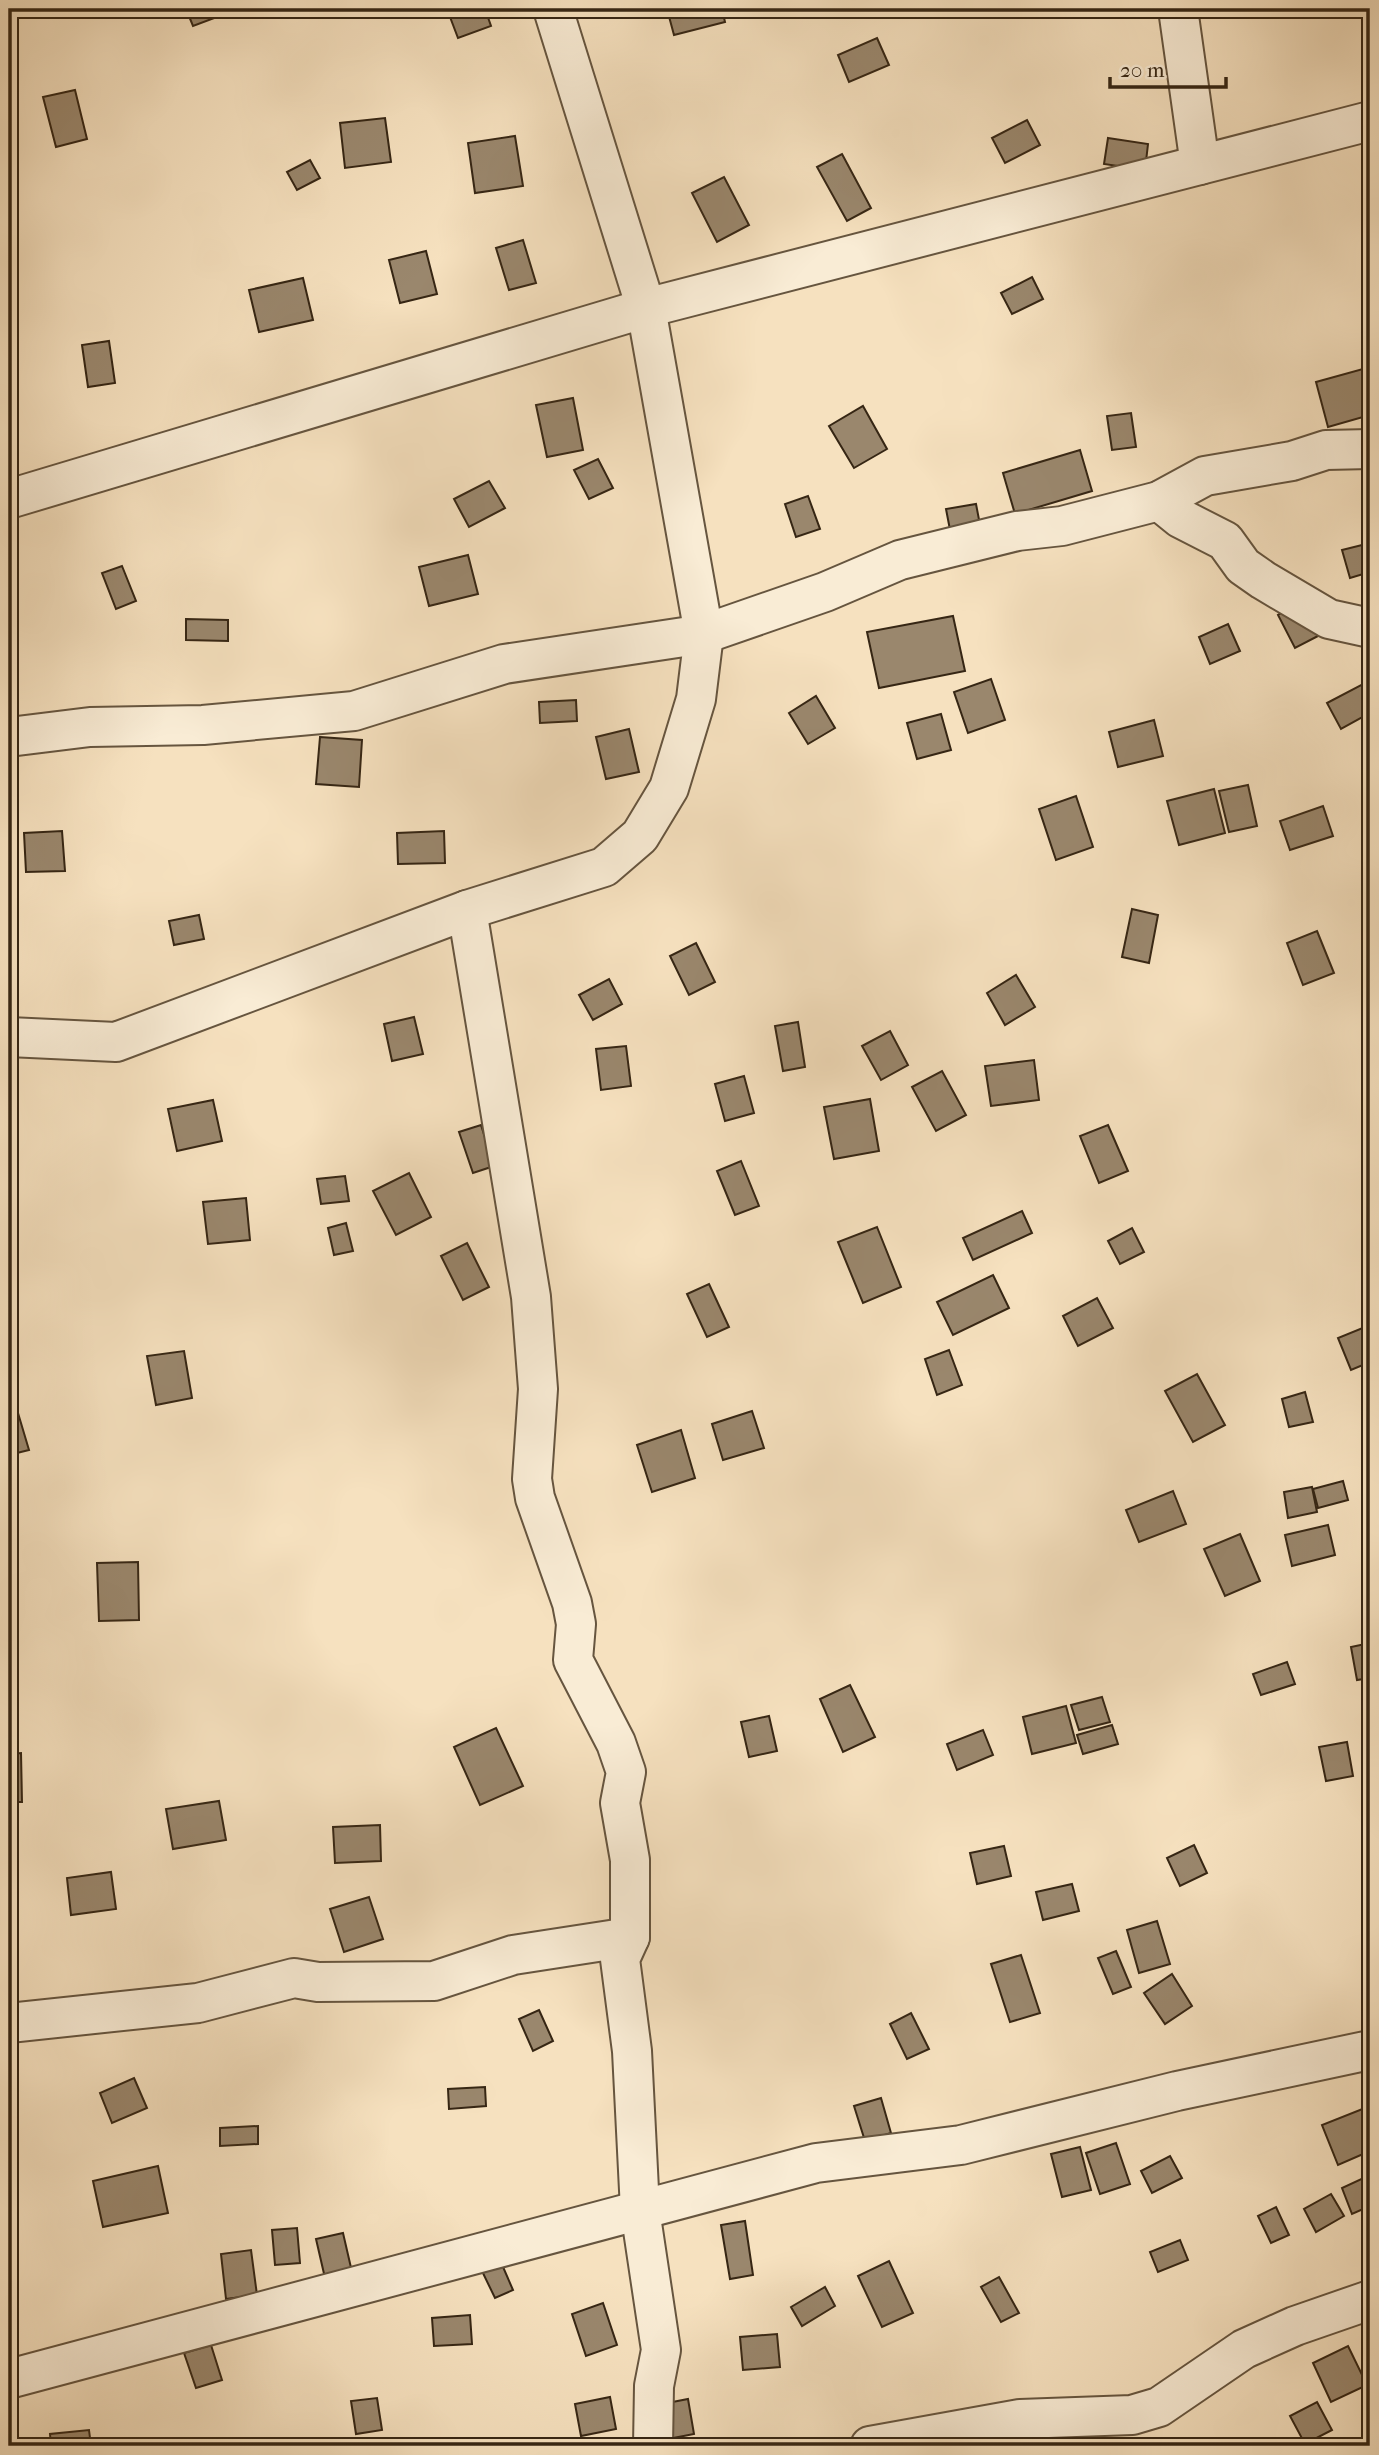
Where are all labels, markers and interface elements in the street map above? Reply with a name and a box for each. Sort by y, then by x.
scale bar [1110,46,1225,90]
text: 20 m [1120,58,1165,82]

